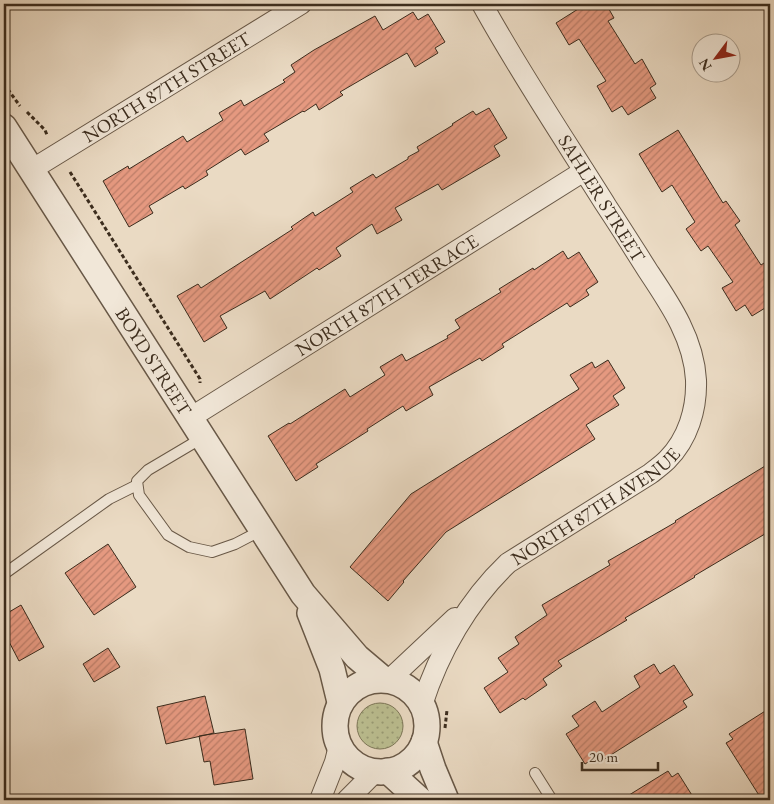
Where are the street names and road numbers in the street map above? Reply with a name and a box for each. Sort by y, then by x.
street label: NORTH 87TH STREET [78,26,256,148]
street label: SAHLER STREET [552,130,651,267]
street label: NORTH 87TH TERRACE [291,228,483,362]
street label: BOYD STREET [110,303,198,420]
street label: NORTH 87TH AVENUE [506,442,686,571]

